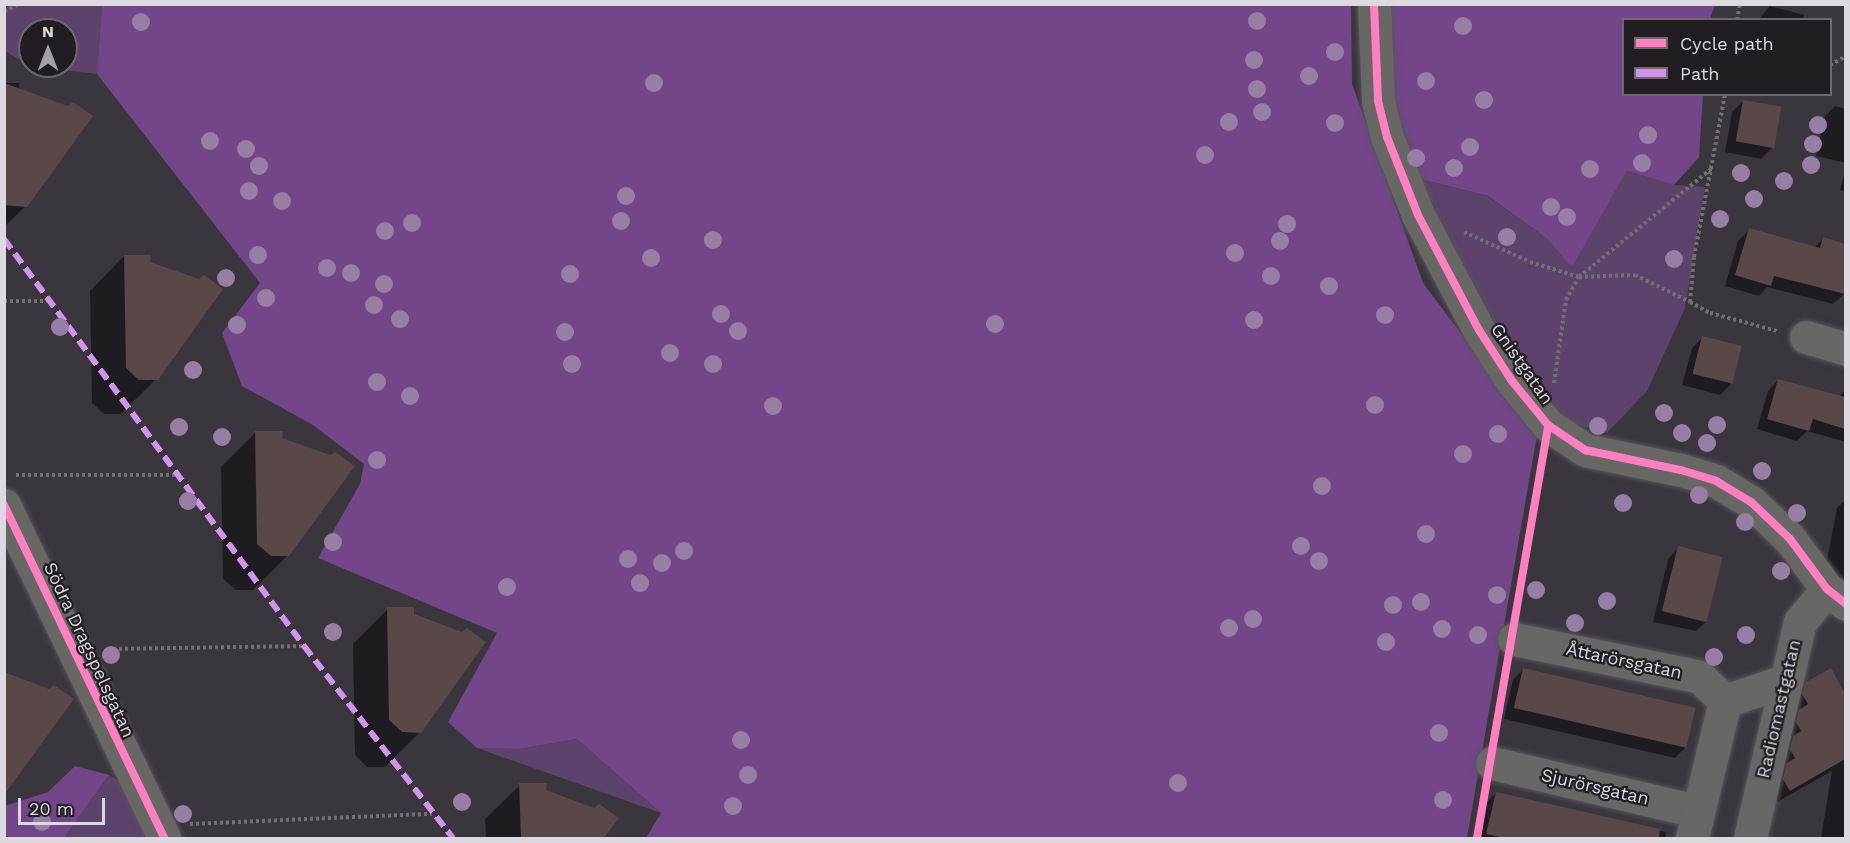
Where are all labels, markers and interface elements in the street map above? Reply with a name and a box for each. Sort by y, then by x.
north arrow [18,18,78,78]
legend [1622,18,1832,96]
text: N [42,22,54,41]
text: Cycle path [1680,33,1774,54]
text: Path [1680,63,1720,84]
street label: Gnistgatan [1486,319,1558,409]
street label: Södra Dragspelsgatan [39,559,139,741]
street label: Åttarörsgatan [1564,638,1684,684]
street label: Radiomastgatan [1753,638,1805,780]
street label: Sjurörsgatan [1539,764,1651,810]
scale bar [21,786,108,824]
text: 20 m [29,798,74,819]

